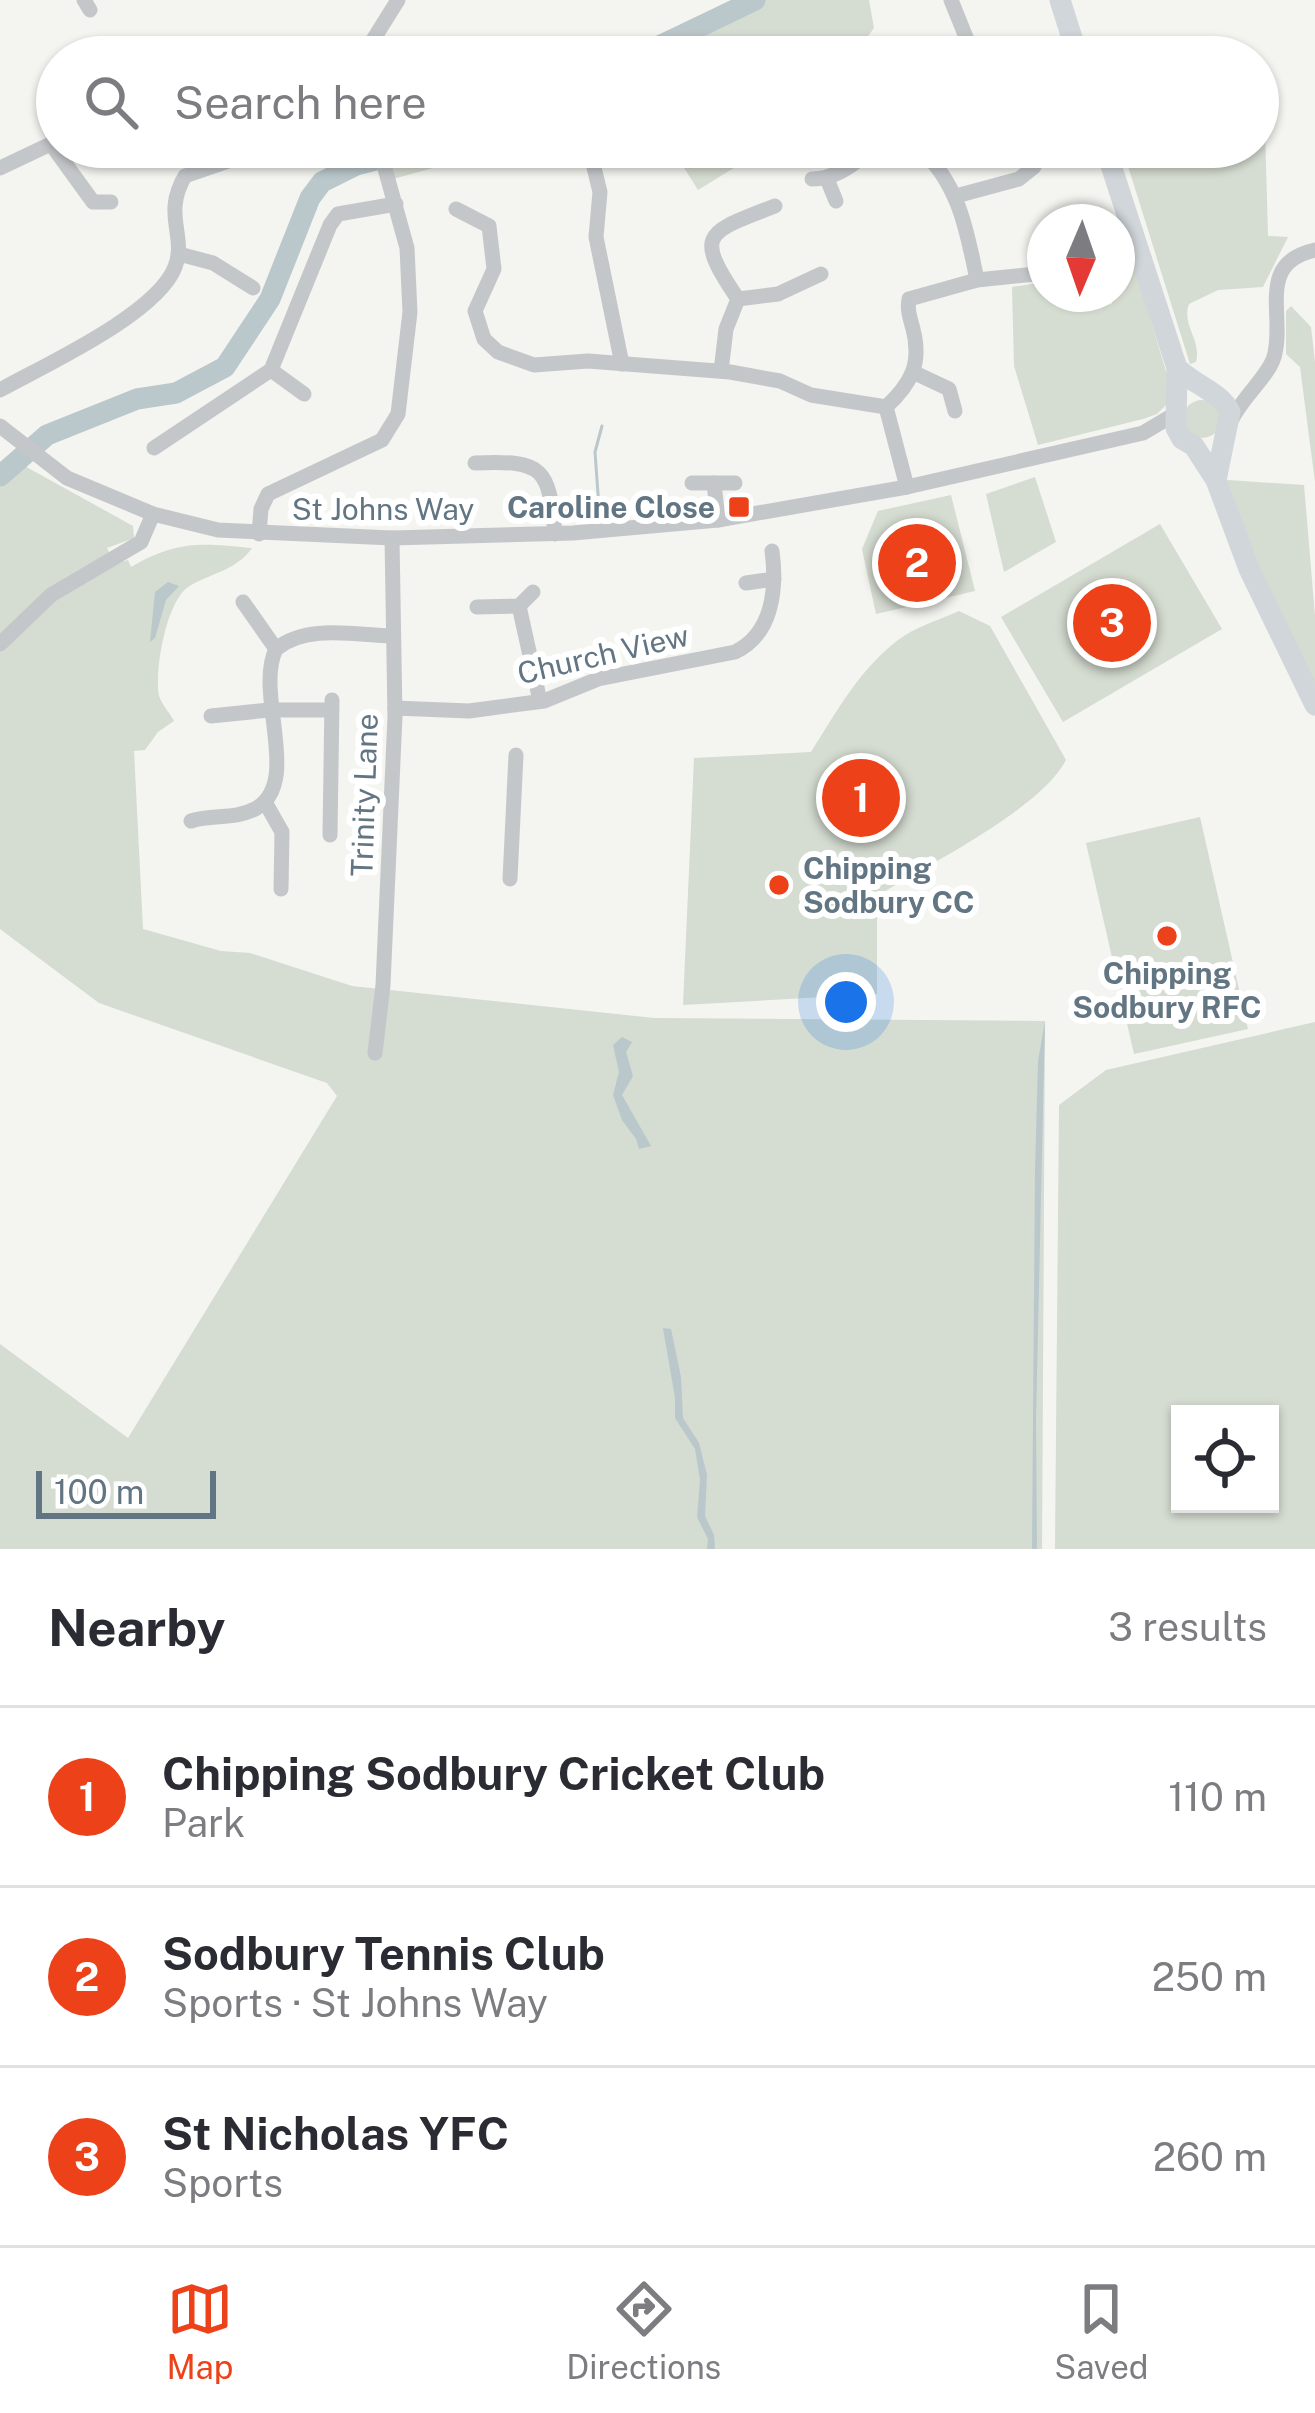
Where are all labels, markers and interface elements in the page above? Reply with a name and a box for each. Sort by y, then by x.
search box [36,36,1279,168]
icon: search [78,69,144,135]
text: Search here [174,76,427,129]
north arrow [1027,204,1135,312]
place label: Caroline Close [507,489,715,525]
street label: St Johns Way [292,491,474,527]
marker: Caroline Close [726,494,752,520]
pin: 2 [878,518,956,608]
pin: 3 [1073,578,1151,668]
street label: Church View [514,617,692,691]
street label: Trinity Lane [343,713,385,877]
pin: 1 [822,753,900,843]
place label: Chipping Sodbury CC [803,850,975,920]
marker: Chipping Sodbury CC [766,872,792,898]
marker: Chipping Sodbury RFC [1154,923,1180,949]
place label: Chipping Sodbury RFC [1072,955,1262,1025]
your location [816,972,876,1032]
map controls [1171,1405,1279,1513]
button: locate [1171,1405,1279,1513]
scale bar [36,1465,216,1518]
text: 100 m [54,1473,144,1511]
text: Nearby [48,1598,225,1657]
text: 3 results [1108,1604,1267,1650]
text: Chipping Sodbury Cricket Club [162,1747,825,1800]
text: 1 [79,1774,95,1820]
text: 110 m [1168,1774,1267,1820]
text: Park [162,1800,245,1846]
text: Sodbury Tennis Club [162,1927,605,1980]
text: 2 [75,1954,99,2000]
text: 250 m [1152,1954,1267,2000]
text: Sports · St Johns Way [162,1980,548,2026]
text: St Nicholas YFC [162,2107,509,2160]
text: 3 [74,2134,100,2180]
text: 260 m [1153,2134,1267,2180]
text: Sports [162,2160,283,2206]
tab: Map [166,2276,233,2386]
tab: Directions [566,2276,721,2386]
tab: Saved [1054,2276,1149,2386]

